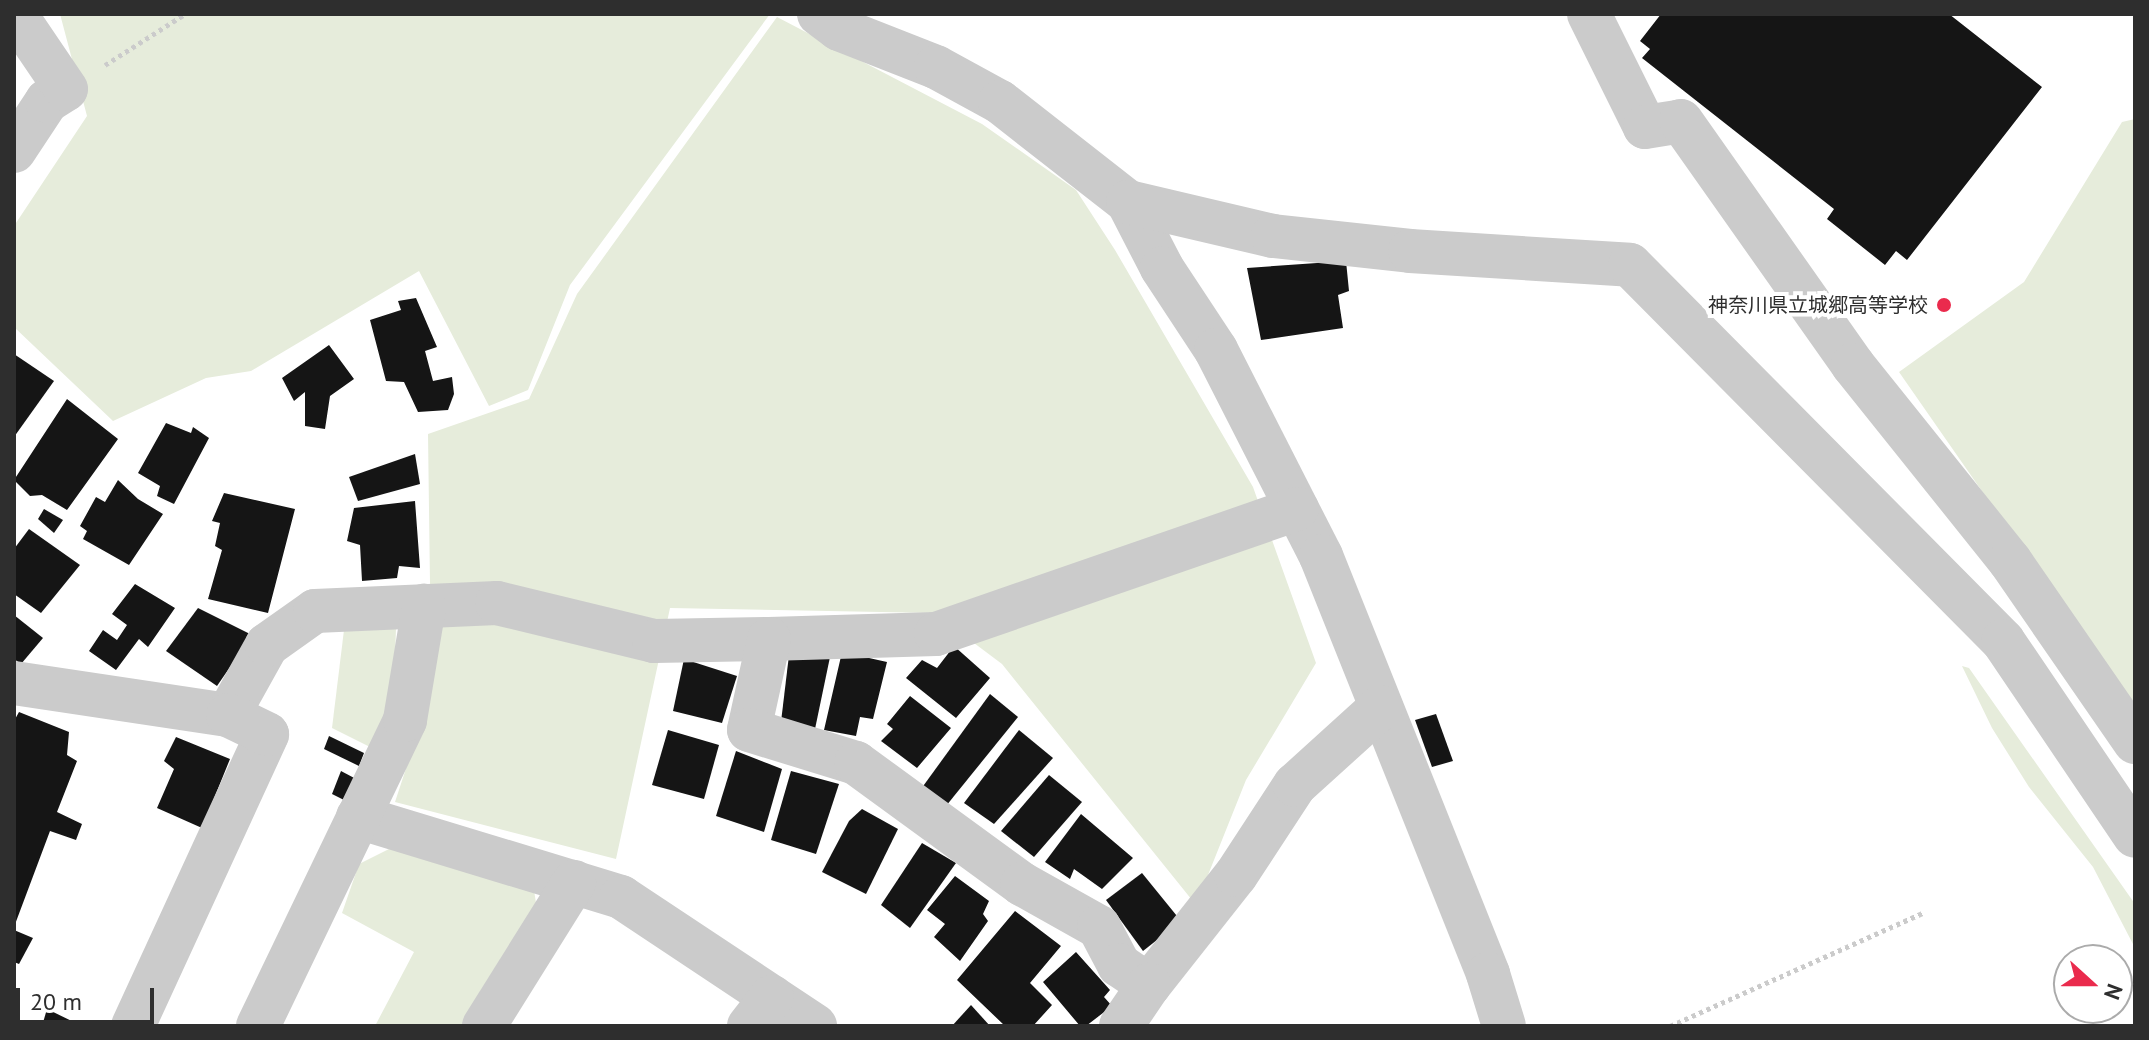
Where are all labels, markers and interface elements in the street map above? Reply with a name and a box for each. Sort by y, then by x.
place label: 神奈川県立城郷高等学校 [1708,293,1928,317]
marker: 神奈川県立城郷高等学校 [1935,296,1953,314]
north arrow [2053,944,2133,1024]
scale bar [20,972,158,1022]
text: N [2098,980,2129,1004]
text: 20 m [30,986,82,1017]

